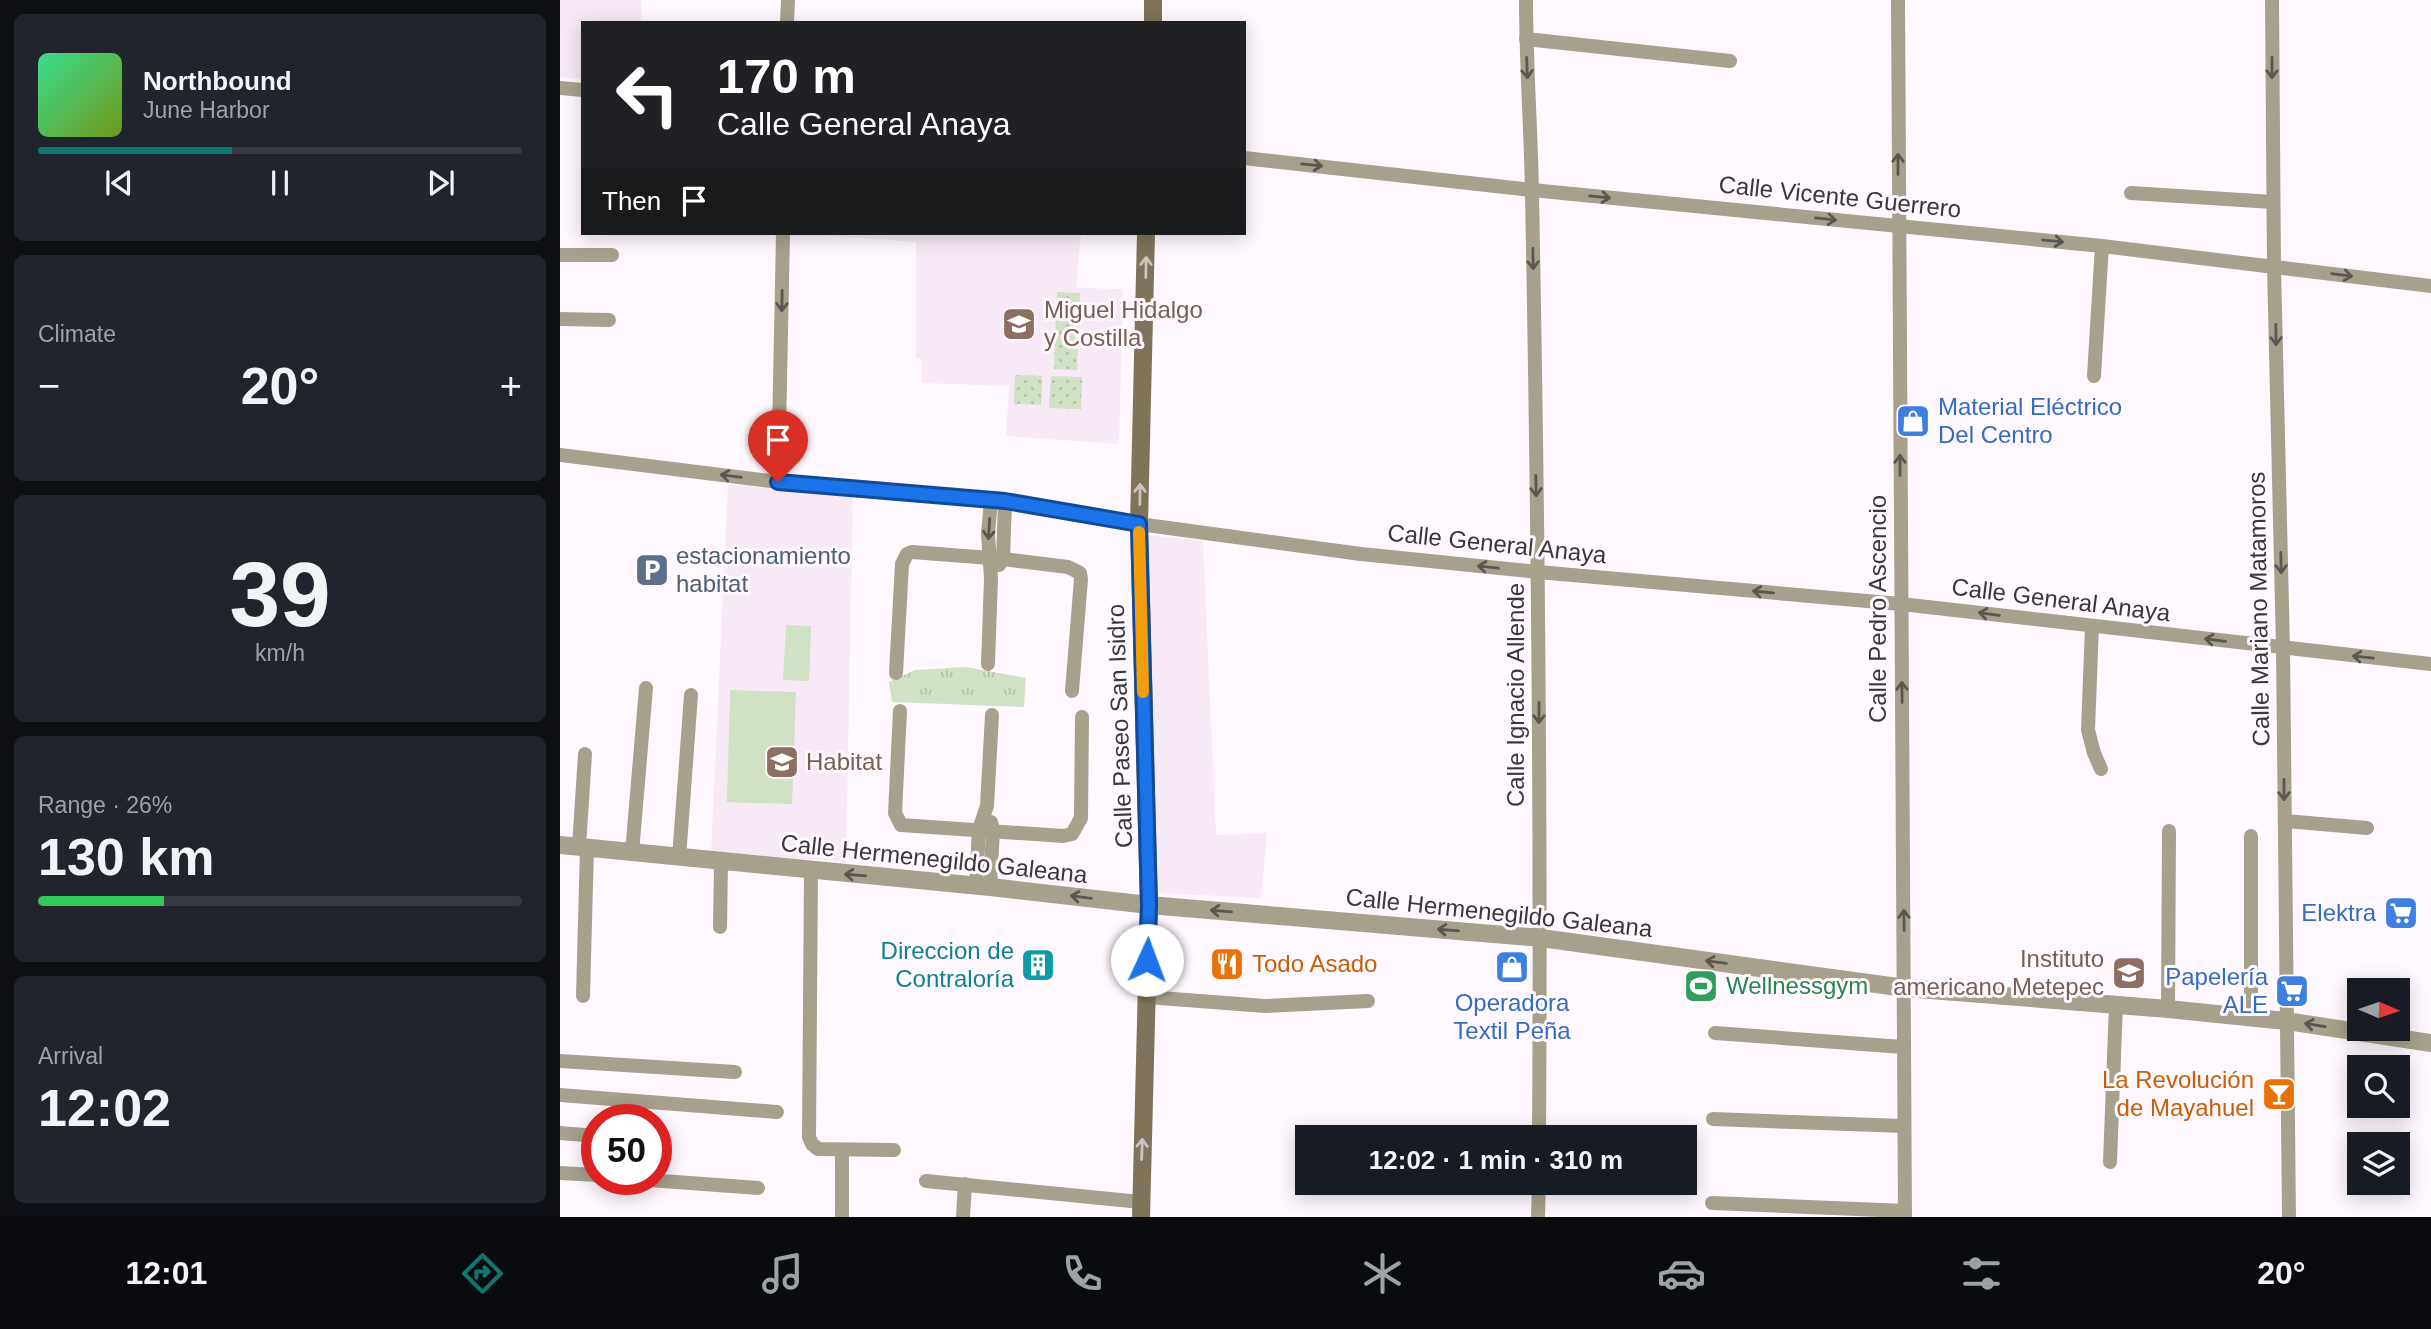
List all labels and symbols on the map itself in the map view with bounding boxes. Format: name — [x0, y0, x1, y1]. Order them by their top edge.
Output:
one-way arrow — [1521, 56, 1534, 79]
one-way arrow — [2265, 56, 2279, 79]
one-way arrow — [1891, 152, 1905, 175]
one-way arrow — [1300, 159, 1323, 172]
street label: Calle Vicente Guerrero — [1717, 170, 1963, 223]
one-way arrow — [1588, 191, 1611, 204]
one-way arrow — [1814, 213, 1837, 226]
one-way arrow — [2041, 235, 2063, 248]
one-way arrow — [1526, 247, 1540, 270]
one-way arrow — [1139, 255, 1152, 278]
one-way arrow — [2330, 269, 2353, 282]
one-way arrow — [775, 289, 788, 312]
place label: Miguel Hidalgo y Costilla — [1044, 296, 1203, 351]
school or university icon: Miguel Hidalgo y Costilla — [1000, 305, 1038, 343]
one-way arrow — [2269, 324, 2282, 347]
place label: Material Eléctrico Del Centro — [1938, 393, 2122, 448]
shop icon: Material Eléctrico Del Centro — [1894, 402, 1932, 440]
pin — [748, 410, 808, 482]
one-way arrow — [1893, 453, 1907, 476]
one-way arrow — [720, 470, 743, 483]
street label: Calle Mariano Matamoros — [2243, 471, 2274, 747]
one-way arrow — [1530, 474, 1543, 497]
one-way arrow — [1133, 483, 1146, 506]
street label: Calle Pedro Ascencio — [1864, 495, 1891, 723]
one-way arrow — [982, 517, 995, 539]
street label: Calle General Anaya — [1386, 519, 1609, 569]
place label: estacionamiento habitat — [676, 542, 851, 597]
parking icon: estacionamiento habitat — [633, 551, 671, 589]
one-way arrow — [2274, 551, 2288, 574]
one-way arrow — [1477, 560, 1499, 573]
street label: Calle General Anaya — [1950, 573, 2173, 626]
street label: Calle Ignacio Allende — [1502, 583, 1529, 807]
one-way arrow — [1752, 585, 1775, 598]
street label: Calle Paseo San Isidro — [1102, 604, 1137, 848]
one-way arrow — [1979, 608, 2001, 621]
one-way arrow — [2204, 634, 2227, 647]
one-way arrow — [2352, 650, 2375, 663]
one-way arrow — [1895, 681, 1908, 704]
one-way arrow — [1532, 702, 1546, 725]
school or university icon: Habitat — [763, 743, 801, 781]
place label: Habitat — [806, 748, 882, 775]
one-way arrow — [2277, 779, 2291, 802]
street label: Calle Hermenegildo Galeana — [779, 829, 1089, 888]
one-way arrow — [844, 868, 867, 881]
street label: Calle Hermenegildo Galeana — [1344, 883, 1654, 942]
one-way arrow — [1071, 891, 1093, 904]
supermarket icon: Elektra — [2382, 894, 2420, 932]
place label: Elektra — [2301, 899, 2377, 926]
one-way arrow — [1211, 904, 1233, 917]
one-way arrow — [1897, 908, 1911, 931]
position arrow — [1110, 923, 1184, 997]
one-way arrow — [1437, 923, 1460, 936]
place label: Direccion de Contraloría — [881, 937, 1015, 992]
restaurant icon: Todo Asado — [1208, 945, 1246, 983]
place label: Instituto americano Metepec — [1893, 945, 2104, 1000]
building icon: Direccion de Contraloría — [1019, 946, 1057, 984]
shop icon: Operadora Textil Peña — [1493, 948, 1531, 986]
place label: Todo Asado — [1252, 950, 1377, 977]
school or university icon: Instituto americano Metepec — [2110, 954, 2148, 992]
one-way arrow — [1705, 955, 1728, 968]
place label: Papelería ALE — [2165, 963, 2269, 1018]
sports icon: Wellnessgym — [1682, 967, 1720, 1005]
place label: Wellnessgym — [1726, 972, 1868, 999]
supermarket icon: Papelería ALE — [2273, 972, 2311, 1010]
north arrow — [2347, 978, 2410, 1041]
place label: Operadora Textil Peña — [1453, 989, 1571, 1044]
one-way arrow — [2304, 1018, 2327, 1031]
place label: La Revolución de Mayahuel — [2102, 1066, 2254, 1121]
bar icon: La Revolución de Mayahuel — [2260, 1075, 2298, 1113]
speed limit sign: 50 — [581, 1104, 672, 1195]
one-way arrow — [1136, 1138, 1149, 1161]

